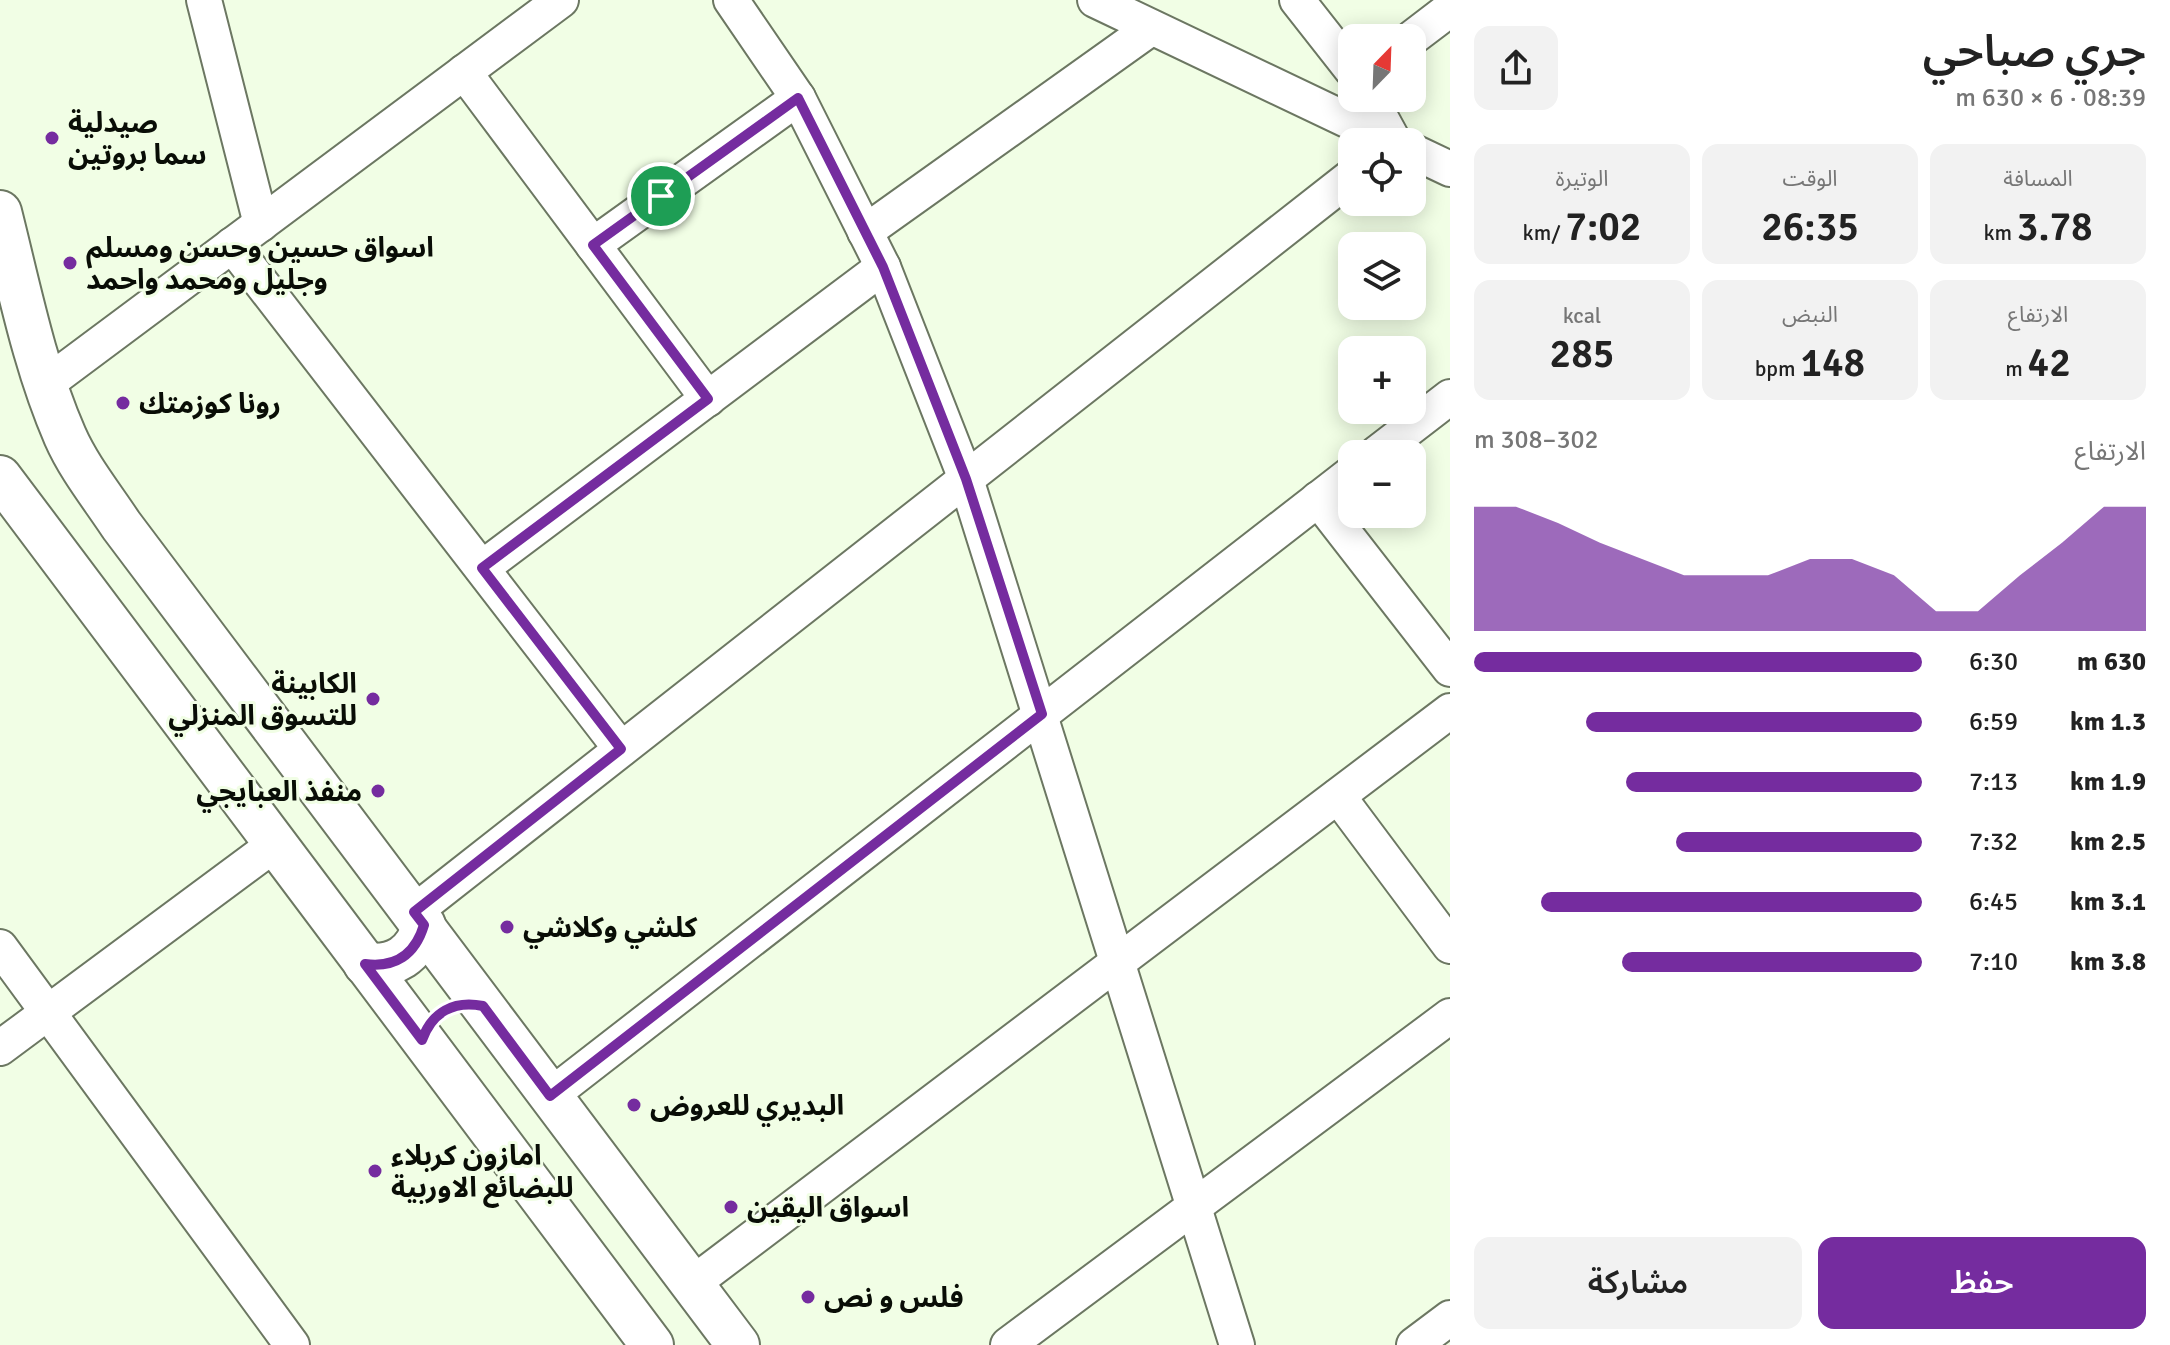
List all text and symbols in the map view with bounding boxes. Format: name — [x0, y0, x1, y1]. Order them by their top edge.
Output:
north arrow — [1338, 24, 1426, 112]
map controls — [1338, 24, 1426, 528]
text: جري صباحي — [1923, 25, 2146, 79]
button: share — [1474, 26, 1558, 110]
text: 08:39 · 6 × 630 m — [1955, 82, 2146, 114]
place label: صيدلية سما بروتين — [68, 106, 207, 172]
button: locate — [1338, 128, 1426, 216]
marker: صيدلية سما بروتين — [43, 129, 61, 147]
pin — [627, 162, 695, 230]
text: الوتيرة — [1556, 165, 1608, 192]
text: الوقت — [1782, 165, 1838, 192]
text: المسافة — [2003, 165, 2073, 192]
icon: arrive — [639, 174, 683, 218]
text: 7:02 — [1565, 202, 1641, 252]
text: 26:35 — [1761, 202, 1859, 252]
text: 3.78 — [2017, 202, 2093, 252]
text: /km — [1523, 219, 1565, 246]
text: km — [1983, 219, 2017, 246]
place label: اسواق حسين وحسن ومسلم وجليل ومحمد واحمد — [86, 231, 434, 297]
button: layers — [1338, 232, 1426, 320]
marker: اسواق حسين وحسن ومسلم وجليل ومحمد واحمد — [61, 254, 79, 272]
text: النبض — [1782, 301, 1838, 328]
text: الارتفاع — [2008, 301, 2068, 328]
text: kcal — [1563, 302, 1601, 329]
text: 285 — [1550, 329, 1614, 379]
button: + — [1338, 336, 1426, 424]
text: 148 — [1800, 338, 1865, 388]
text: 42 — [2028, 338, 2071, 388]
text: bpm — [1755, 355, 1800, 382]
text: m — [2005, 355, 2028, 382]
place label: رونا كوزمتك — [139, 387, 281, 421]
marker: رونا كوزمتك — [114, 394, 132, 412]
text: 302–308 m — [1474, 424, 1599, 456]
text: الارتفاع — [2075, 436, 2146, 468]
button: − — [1338, 440, 1426, 528]
text: 6:30 — [1969, 646, 2018, 678]
text: 630 m — [2077, 646, 2146, 678]
place label: الكابينة للتسوق المنزلي — [168, 667, 357, 737]
marker: الكابينة للتسوق المنزلي — [364, 690, 382, 708]
text: 6:59 — [1969, 706, 2018, 738]
text: 1.3 km — [2070, 706, 2146, 738]
text: 7:13 — [1969, 766, 2018, 798]
text: 1.9 km — [2070, 766, 2146, 798]
place label: منفذ العبايجي — [196, 775, 362, 813]
marker: منفذ العبايجي — [369, 782, 387, 800]
text: 7:32 — [1969, 826, 2018, 858]
text: 2.5 km — [2070, 826, 2146, 858]
text: 6:45 — [1969, 886, 2018, 918]
text: 3.1 km — [2070, 886, 2146, 918]
place label: كلشي وكلاشي — [523, 911, 697, 949]
marker: كلشي وكلاشي — [498, 918, 516, 936]
text: 7:10 — [1969, 946, 2018, 978]
text: 3.8 km — [2070, 946, 2146, 978]
place label: البديري للعروض — [650, 1089, 844, 1127]
marker: البديري للعروض — [625, 1096, 643, 1114]
place label: امازون كربلاء للبضائع الاوربية — [391, 1139, 574, 1208]
marker: امازون كربلاء للبضائع الاوربية — [366, 1162, 384, 1180]
place label: اسواق اليقين — [747, 1191, 909, 1225]
marker: اسواق اليقين — [722, 1198, 740, 1216]
button: مشاركة — [1474, 1237, 1802, 1329]
button: حفظ — [1818, 1237, 2146, 1329]
place label: فلس و نص — [824, 1281, 964, 1315]
marker: فلس و نص — [799, 1288, 817, 1306]

